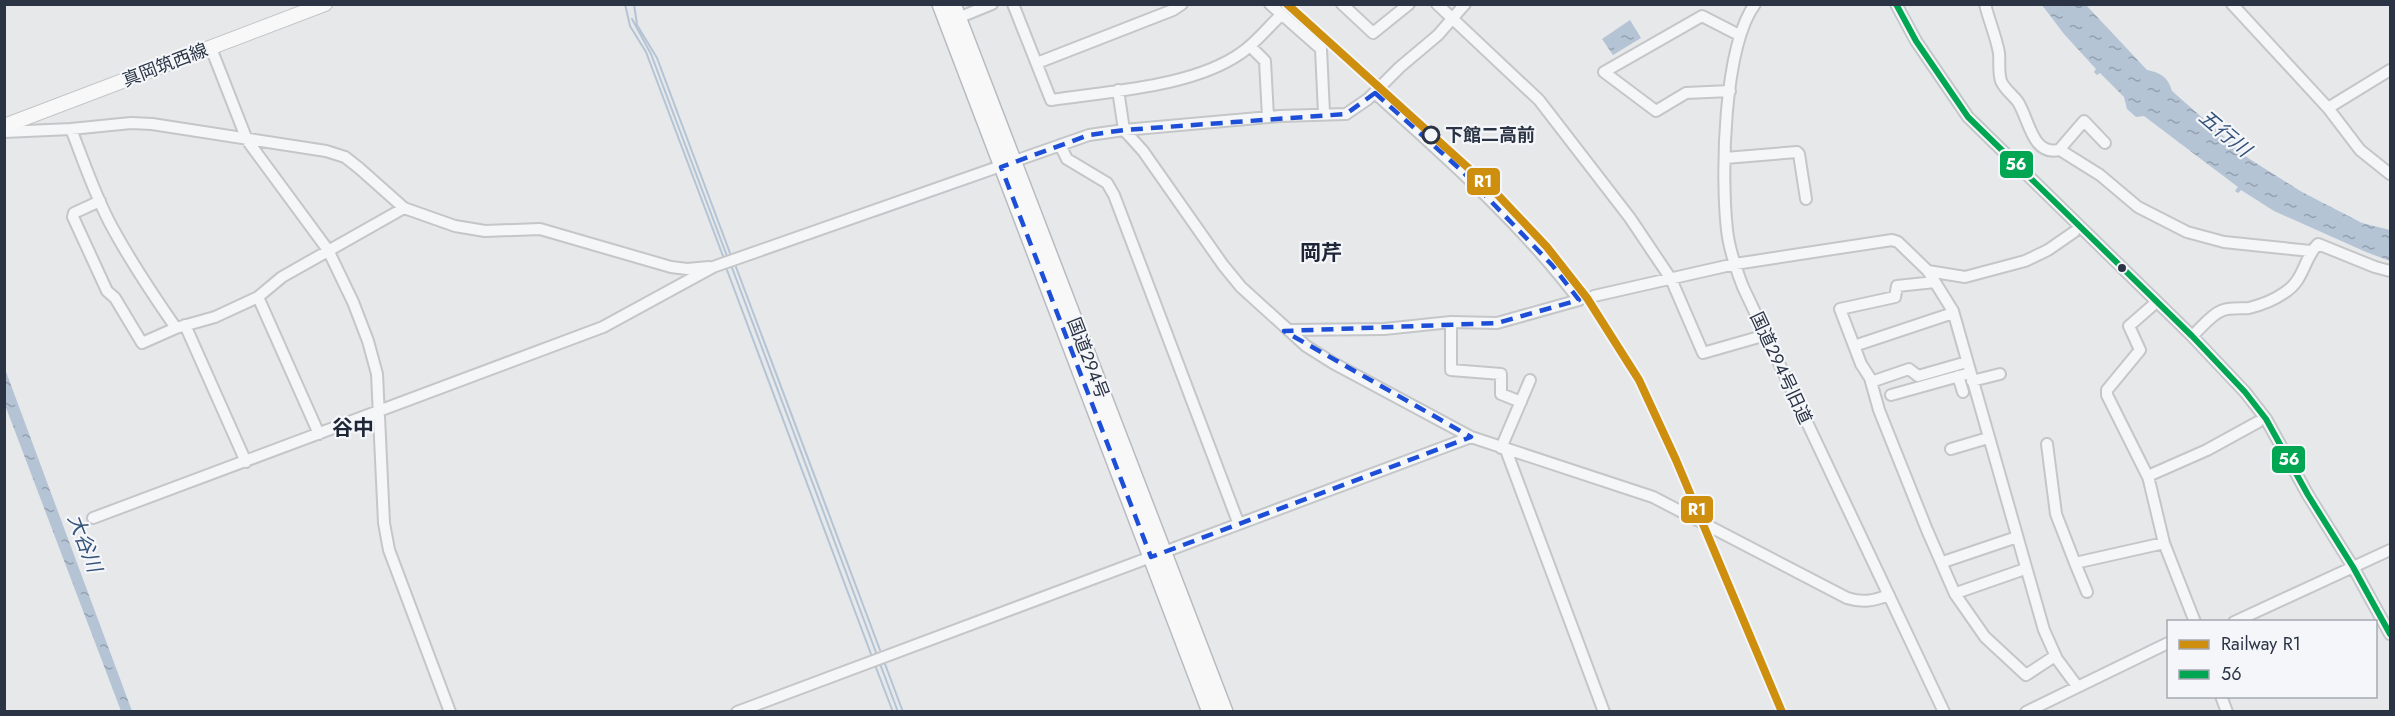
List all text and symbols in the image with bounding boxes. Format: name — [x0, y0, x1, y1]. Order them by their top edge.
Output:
street label: 真岡筑西線 — [118, 37, 212, 93]
water label: 五行川 — [2192, 103, 2259, 165]
place label: 下館二高前 — [1445, 122, 1535, 148]
marker: 下館二高前 — [1422, 126, 1440, 144]
line badge: 56 — [1999, 150, 2034, 179]
text: 56 — [2005, 153, 2027, 176]
line badge: R1 — [1466, 167, 1501, 196]
text: R1 — [1474, 170, 1492, 193]
district label: 岡芹 — [1300, 238, 1342, 268]
unlabelled marker — [2116, 262, 2128, 274]
street label: 国道294号旧道 — [1744, 308, 1818, 428]
street label: 国道294号 — [1061, 314, 1115, 402]
district label: 谷中 — [332, 413, 374, 443]
line badge: 56 — [2271, 445, 2306, 474]
text: 56 — [2278, 448, 2300, 471]
line badge: R1 — [1680, 495, 1714, 524]
text: R1 — [1688, 498, 1706, 521]
water label: 大谷川 — [60, 510, 110, 578]
legend — [2167, 620, 2377, 698]
text: Railway R1 — [2221, 631, 2301, 657]
text: 56 — [2221, 661, 2242, 687]

